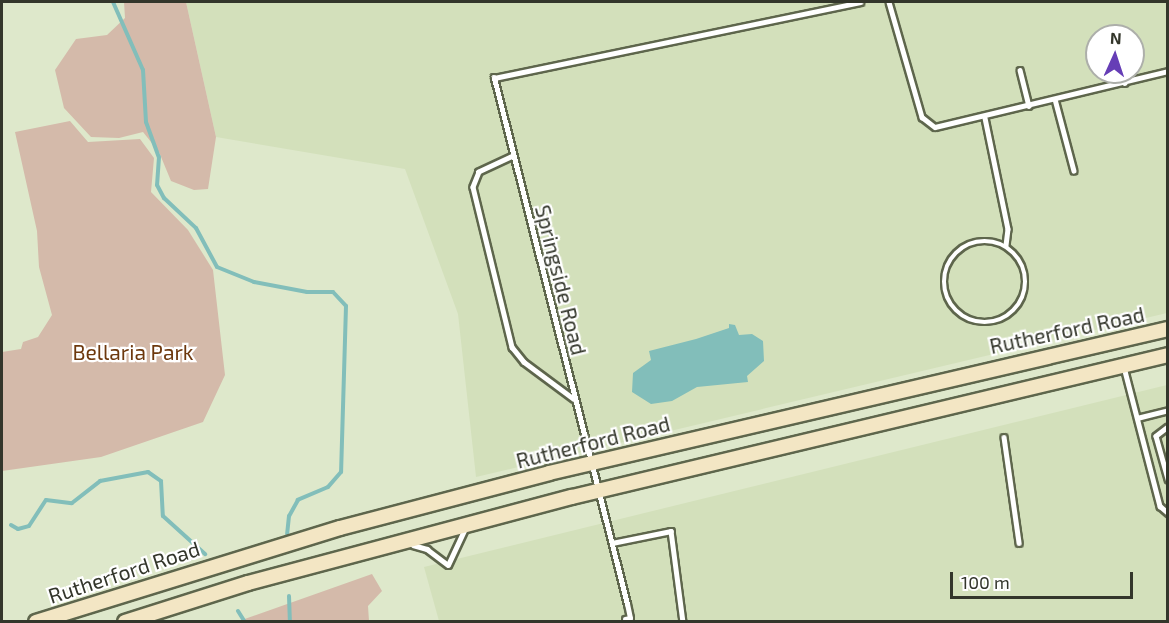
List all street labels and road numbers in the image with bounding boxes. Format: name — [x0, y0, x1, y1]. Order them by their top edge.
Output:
street label: Springside Road — [530, 202, 592, 358]
street label: Rutherford Road — [987, 301, 1147, 359]
street label: Rutherford Road — [513, 411, 673, 473]
street label: Rutherford Road — [45, 536, 203, 608]

